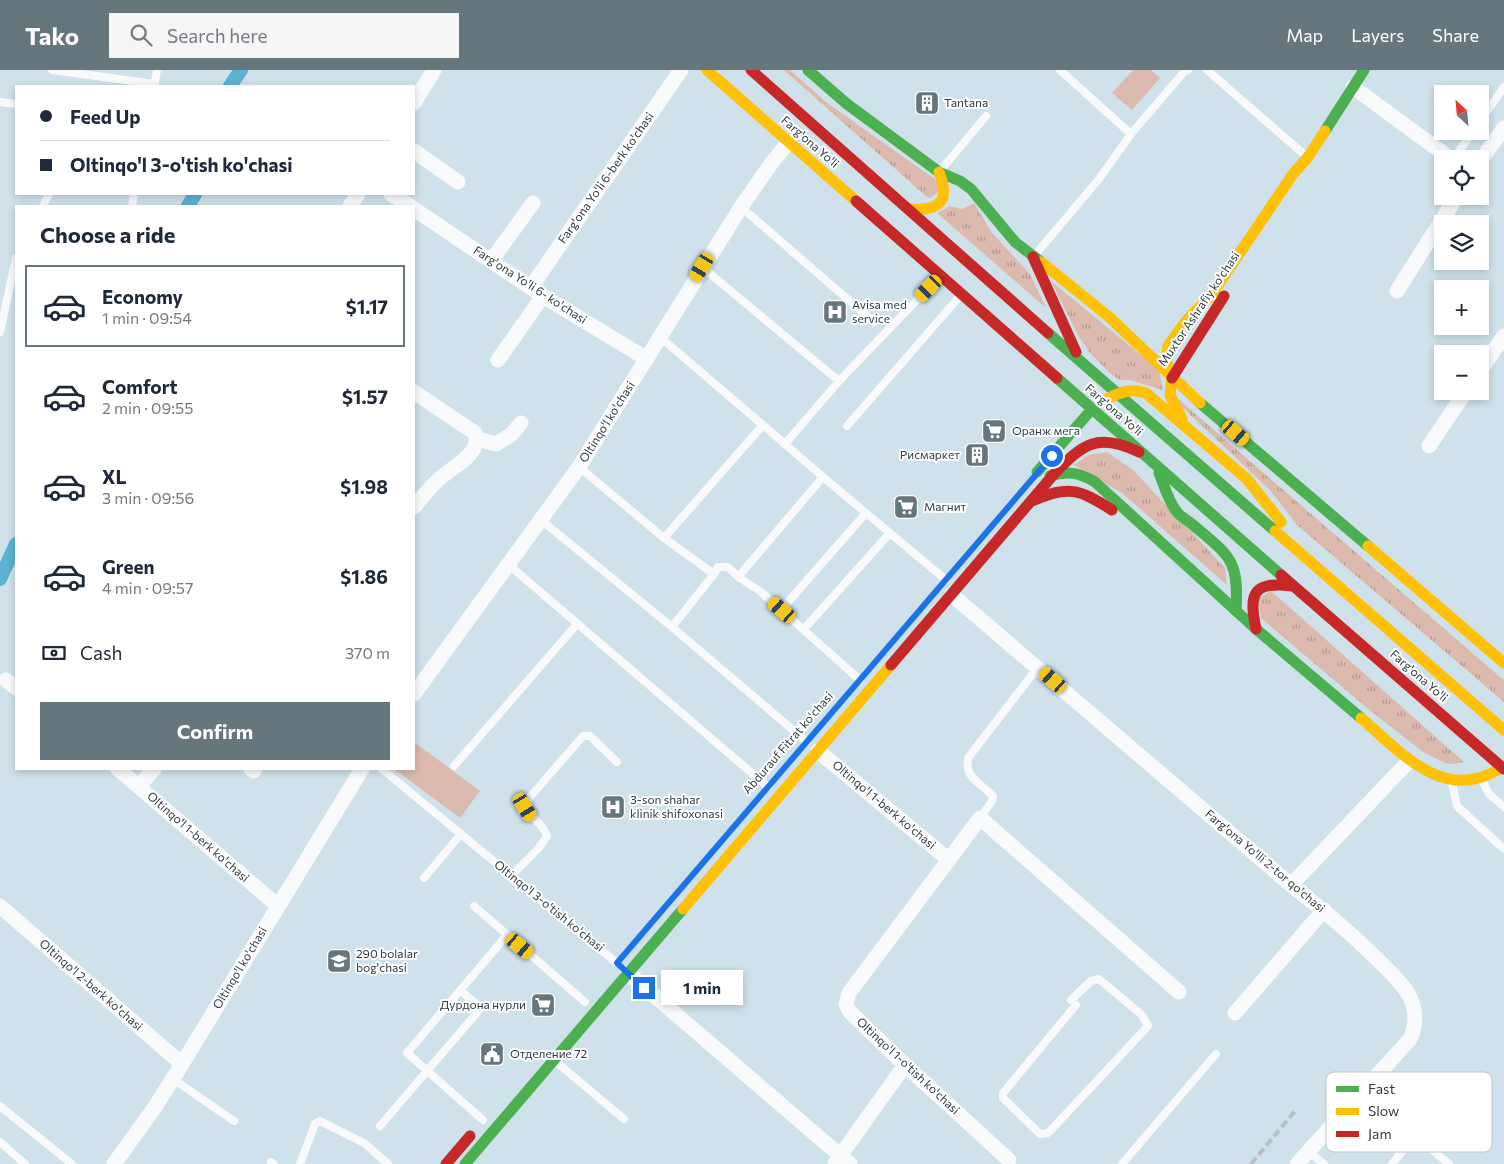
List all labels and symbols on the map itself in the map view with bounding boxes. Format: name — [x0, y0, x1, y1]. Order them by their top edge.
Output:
north arrow — [1434, 85, 1489, 140]
building icon: Tantana — [914, 90, 940, 116]
place label: Tantana — [944, 95, 988, 109]
street label: Farg'ona Yo'li 6-berk ko'chasi — [554, 109, 656, 246]
street label: Farg'ona Yo'li — [779, 112, 842, 170]
street label: Farg'ona Yo'li 6- ko'chasi — [471, 242, 590, 326]
street label: Muxtor Ashrafiy ko'chasi — [1155, 249, 1242, 368]
car — [687, 250, 716, 284]
car — [913, 272, 944, 304]
place label: Avisa med service — [852, 297, 907, 325]
hospital icon: Avisa med service — [822, 299, 848, 325]
street label: Oltinqo'l ko'chasi — [576, 378, 637, 465]
street label: Farg'ona Yo'li — [1083, 380, 1146, 438]
supermarket icon: Оранж мега — [981, 418, 1007, 444]
car — [1219, 418, 1252, 448]
place label: Оранж мега — [1012, 423, 1080, 437]
building icon: Рисмаркет — [964, 442, 990, 468]
route start — [1041, 445, 1063, 467]
place label: Рисмаркет — [900, 447, 960, 461]
supermarket icon: Магнит — [893, 494, 919, 520]
place label: Магнит — [924, 499, 967, 513]
car — [765, 594, 798, 626]
street label: Farg'ona Yo'li — [1388, 646, 1451, 704]
car — [1036, 664, 1069, 696]
street label: Abdurauf Fitrat ko'chasi — [739, 689, 835, 796]
street label: Oltinqo'l 1-berk ko'chasi — [830, 757, 939, 851]
street label: Oltinqo'l 1-berk ko'chasi — [145, 788, 252, 884]
car — [510, 790, 539, 824]
place label: 3-son shahar klinik shifoxonasi — [630, 792, 723, 820]
hospital icon: 3-son shahar klinik shifoxonasi — [600, 794, 626, 820]
street label: Farg'ona Yo'lli 2-tor qo'chasi — [1203, 806, 1328, 914]
street label: Oltinqo'l 3-o'tish ko'chasi — [492, 857, 607, 954]
street label: Oltinqo'l ko'chasi — [209, 924, 269, 1011]
car — [503, 931, 536, 961]
street label: Oltinqo'l 2-berk ko'chasi — [37, 936, 146, 1033]
place label: 290 bolalar bog'chasi — [356, 946, 418, 974]
school or university icon: 290 bolalar bog'chasi — [326, 948, 352, 974]
callout: 1 min — [662, 970, 744, 1006]
route end — [633, 977, 655, 999]
supermarket icon: Дурдона нурли — [530, 992, 556, 1018]
place label: Дурдона нурли — [440, 997, 526, 1011]
street label: Oltinqo'l 1-o'tish ko'chasi — [854, 1014, 963, 1117]
public building icon: Отделение 72 — [479, 1041, 505, 1067]
place label: Отделение 72 — [510, 1046, 587, 1060]
legend — [1326, 1072, 1492, 1152]
text: Fast — [1368, 1080, 1395, 1097]
text: Slow — [1368, 1102, 1399, 1119]
text: Jam — [1368, 1125, 1392, 1142]

